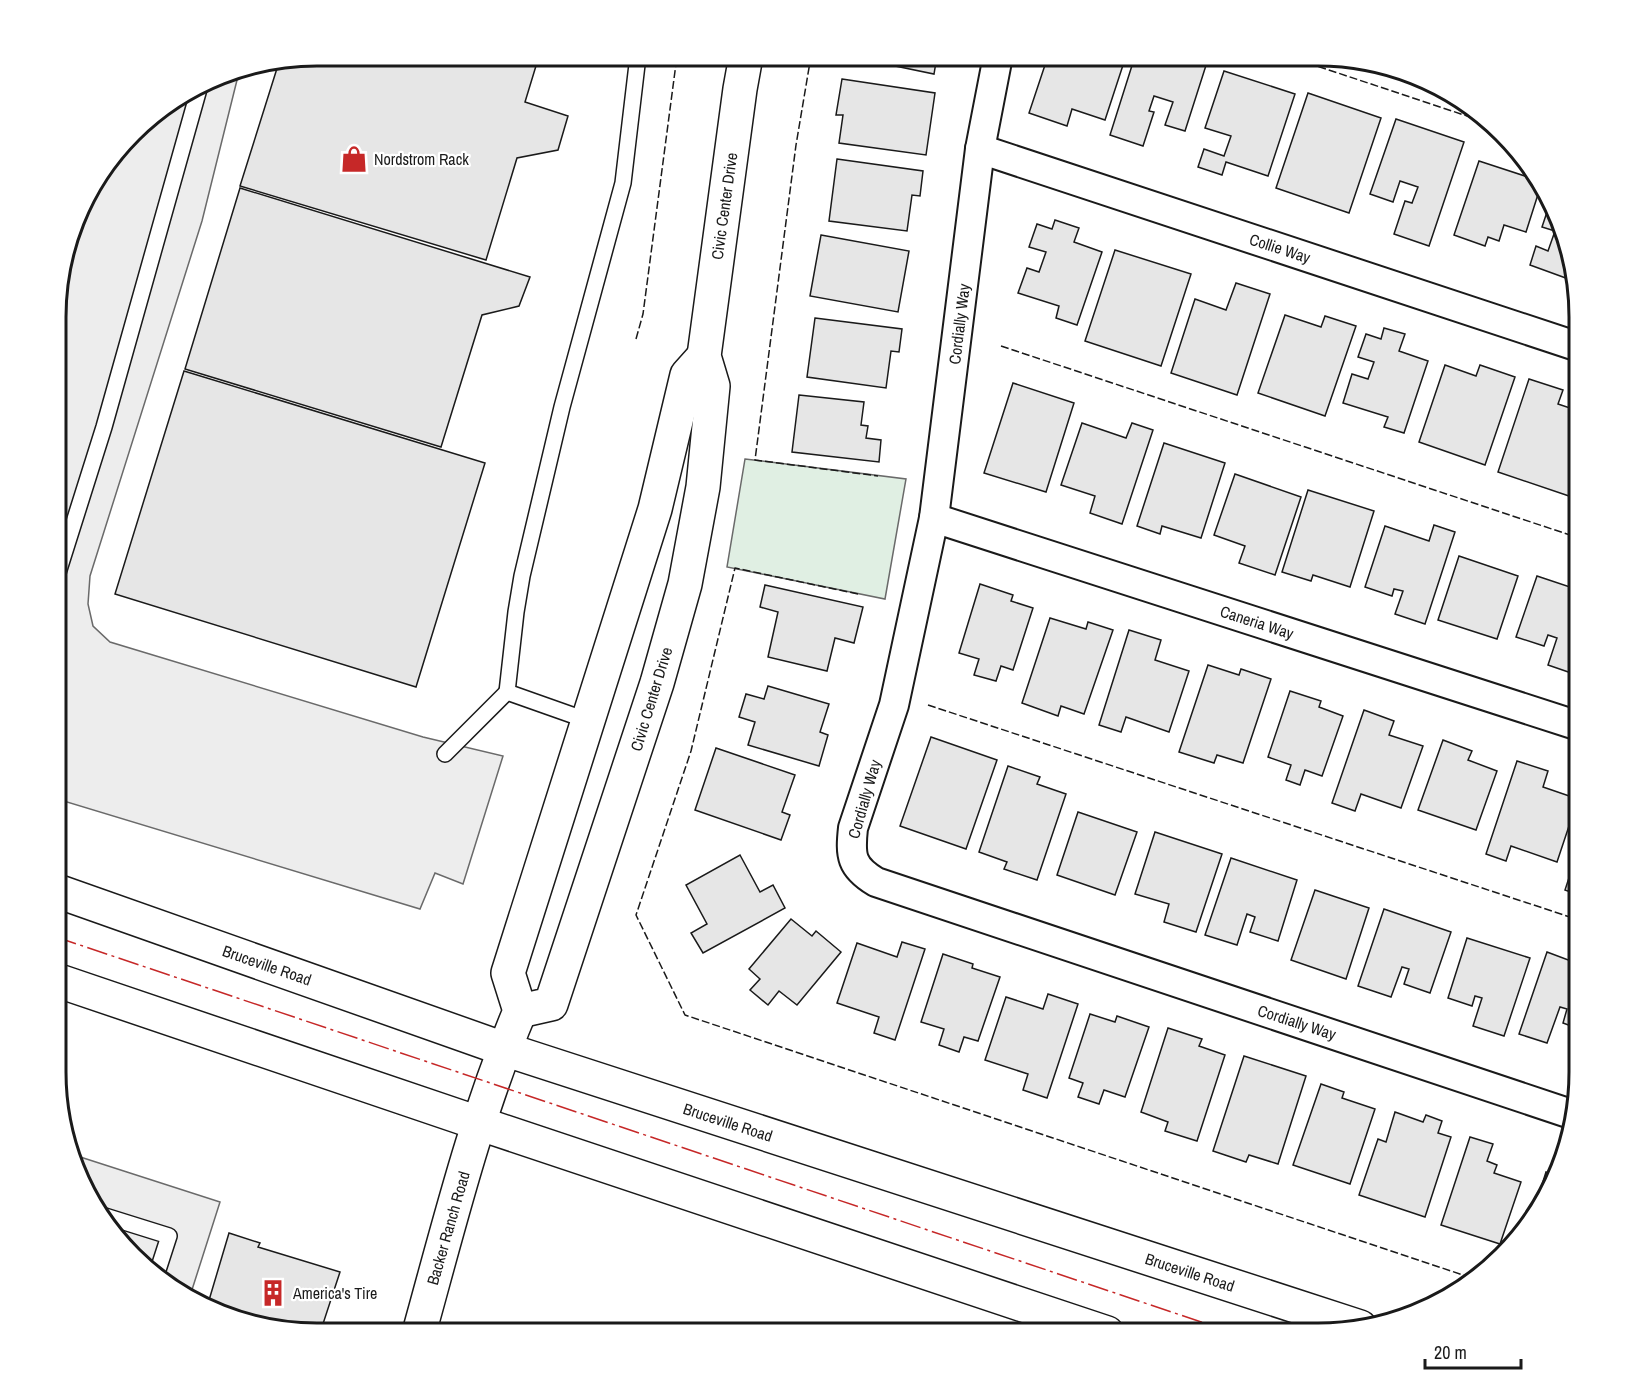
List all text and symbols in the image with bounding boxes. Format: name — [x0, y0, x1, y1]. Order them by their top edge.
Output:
shop icon: Nordstrom Rack — [339, 144, 369, 174]
place label: Nordstrom Rack — [374, 148, 469, 170]
street label: Civic Center Drive — [706, 151, 742, 261]
street label: Collie Way — [1247, 228, 1314, 268]
street label: Cordially Way — [943, 282, 975, 366]
street label: Caneria Way — [1217, 600, 1297, 644]
street label: Civic Center Drive — [625, 644, 677, 754]
street label: Cordially Way — [842, 757, 886, 841]
street label: Bruceville Road — [220, 940, 314, 990]
street label: Cordially Way — [1255, 999, 1339, 1045]
street label: Bruceville Road — [681, 1097, 775, 1147]
street label: Backer Ranch Road — [421, 1169, 475, 1287]
street label: Bruceville Road — [1143, 1247, 1237, 1297]
building icon: America's Tire — [258, 1278, 288, 1308]
place label: America's Tire — [292, 1282, 377, 1304]
scale bar — [1425, 1332, 1521, 1370]
text: 20 m — [1434, 1340, 1467, 1365]

